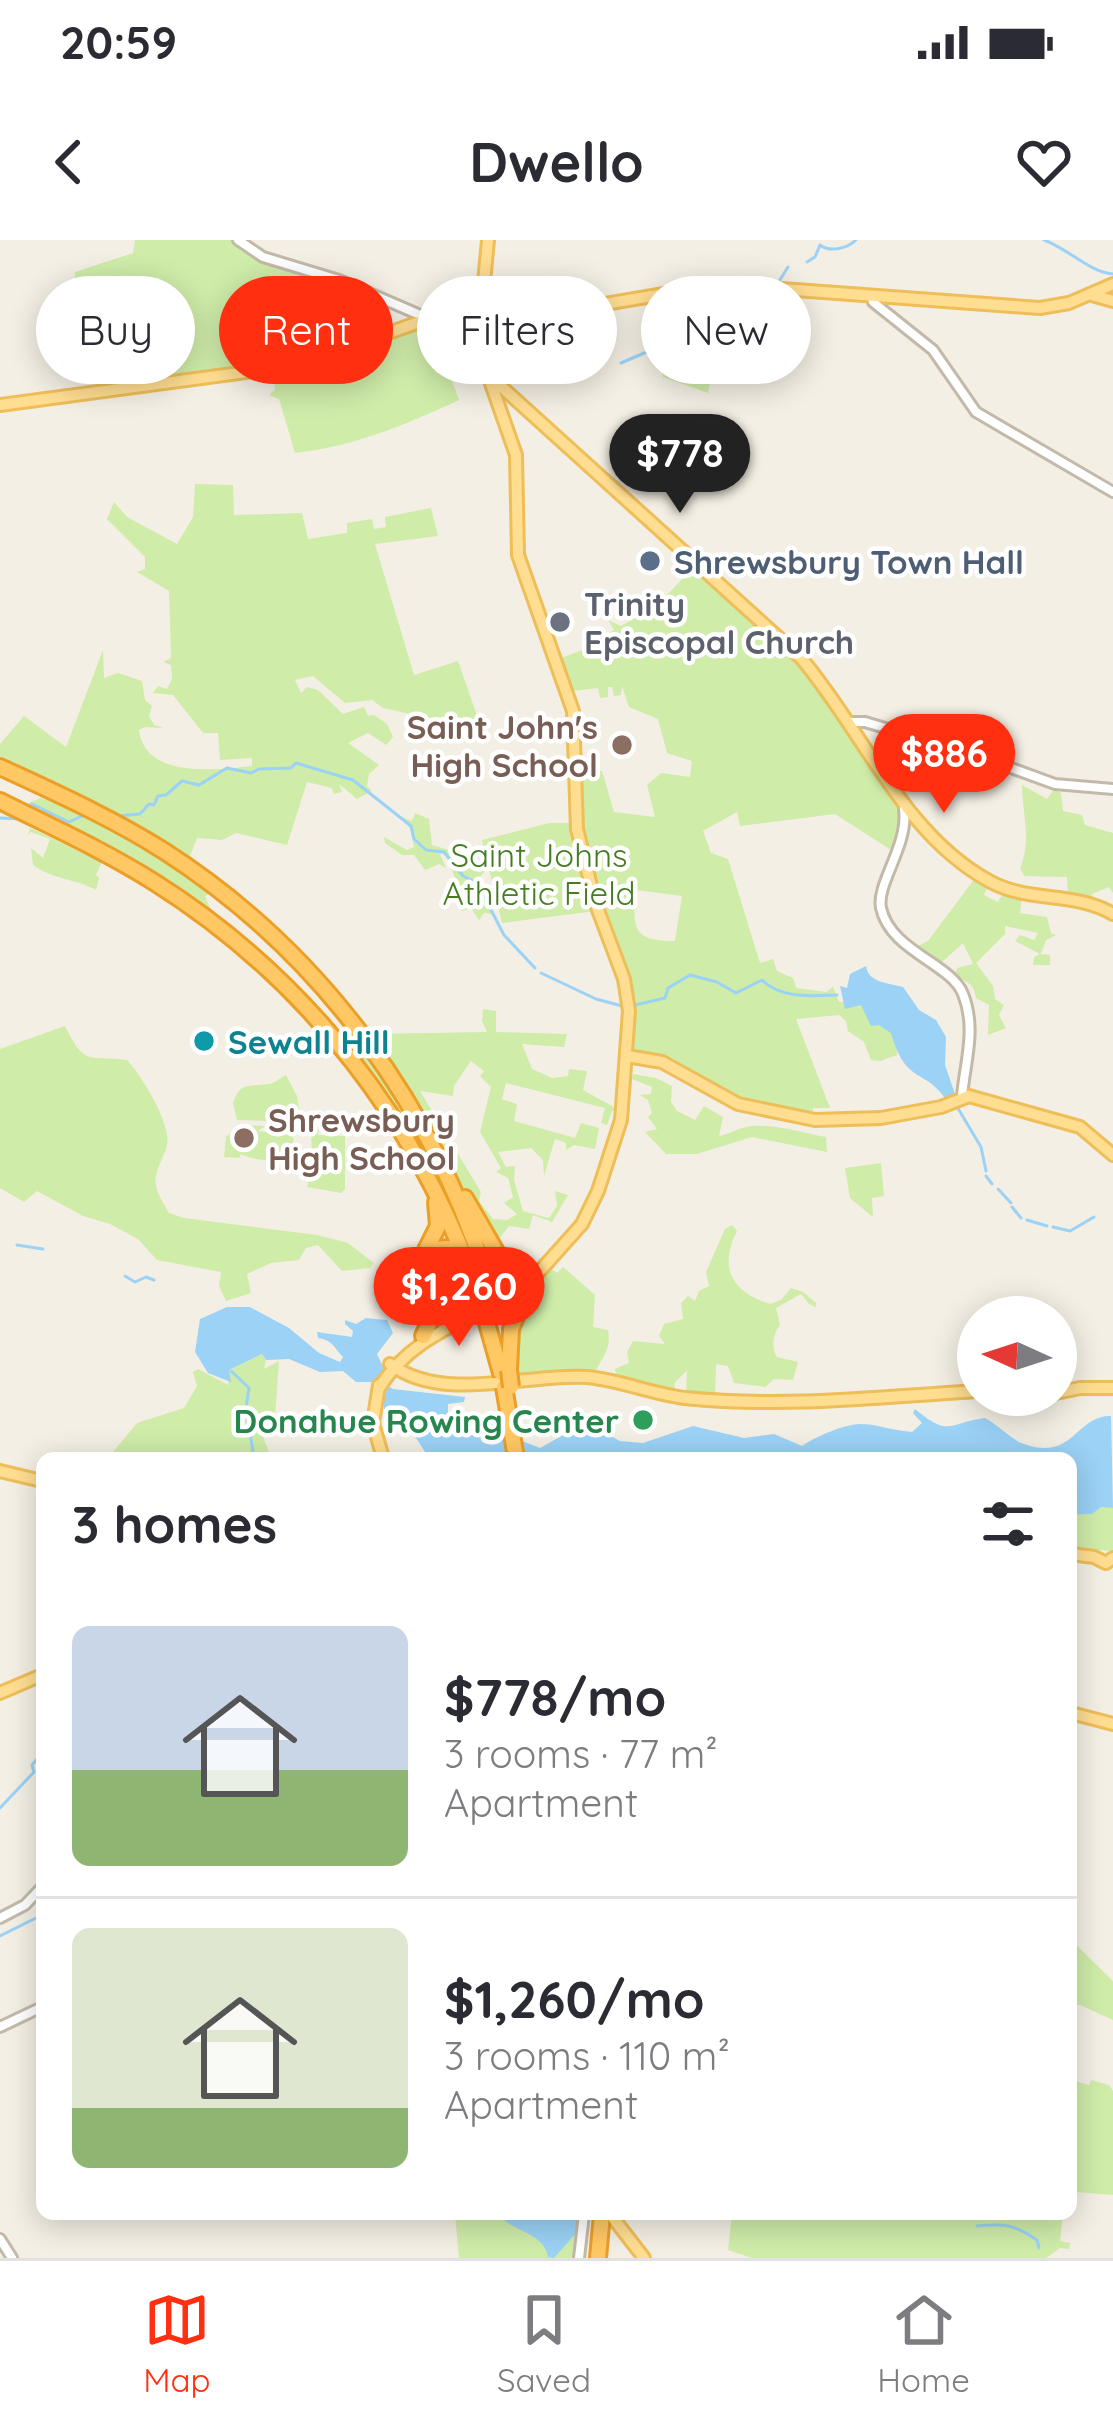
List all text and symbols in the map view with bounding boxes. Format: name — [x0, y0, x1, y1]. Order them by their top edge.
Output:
text: 20:59 — [60, 14, 177, 70]
text: Dwello — [469, 128, 644, 196]
icon: back — [36, 129, 102, 195]
icon: heart — [1011, 129, 1077, 195]
chip: Buy — [36, 276, 195, 384]
chip: Rent — [219, 276, 393, 384]
chip: Filters — [417, 276, 617, 384]
chip: New — [641, 276, 811, 384]
pin: $778 — [609, 414, 751, 516]
text: $778 — [636, 428, 724, 477]
place label: Shrewsbury Town Hall — [674, 541, 1024, 582]
marker: Shrewsbury Town Hall — [637, 548, 663, 574]
place label: Trinity Episcopal Church — [584, 583, 854, 662]
marker: Trinity Episcopal Church — [547, 609, 573, 635]
place label: Saint John's High School — [407, 706, 598, 785]
pin: $886 — [873, 714, 1015, 816]
text: $886 — [900, 728, 988, 777]
marker: Saint John's High School — [609, 732, 635, 758]
park label: Saint Johns Athletic Field — [442, 834, 636, 913]
place label: Sewall Hill — [228, 1021, 390, 1062]
marker: Sewall Hill — [191, 1028, 217, 1054]
place label: Shrewsbury High School — [268, 1099, 455, 1178]
marker: Shrewsbury High School — [231, 1125, 257, 1151]
pin: $1,260 — [361, 1247, 557, 1349]
text: $1,260 — [401, 1261, 517, 1310]
north arrow — [957, 1296, 1077, 1416]
map controls — [957, 1296, 1077, 1416]
place label: Donahue Rowing Center — [234, 1400, 619, 1441]
marker: Donahue Rowing Center — [630, 1407, 656, 1433]
icon: filters — [975, 1491, 1041, 1557]
text: 3 homes — [72, 1492, 277, 1556]
text: $778/mo — [444, 1665, 666, 1729]
icon: home — [168, 1674, 312, 1818]
text: 3 rooms · 77 m² — [444, 1729, 718, 1778]
text: Apartment — [444, 1778, 638, 1827]
text: $1,260/mo — [444, 1967, 705, 2031]
icon: home — [168, 1976, 312, 2120]
text: 3 rooms · 110 m² — [444, 2031, 730, 2080]
text: Apartment — [444, 2080, 638, 2129]
tab: Map — [143, 2287, 210, 2400]
tab: Saved — [497, 2287, 591, 2400]
tab: Home — [877, 2287, 970, 2400]

